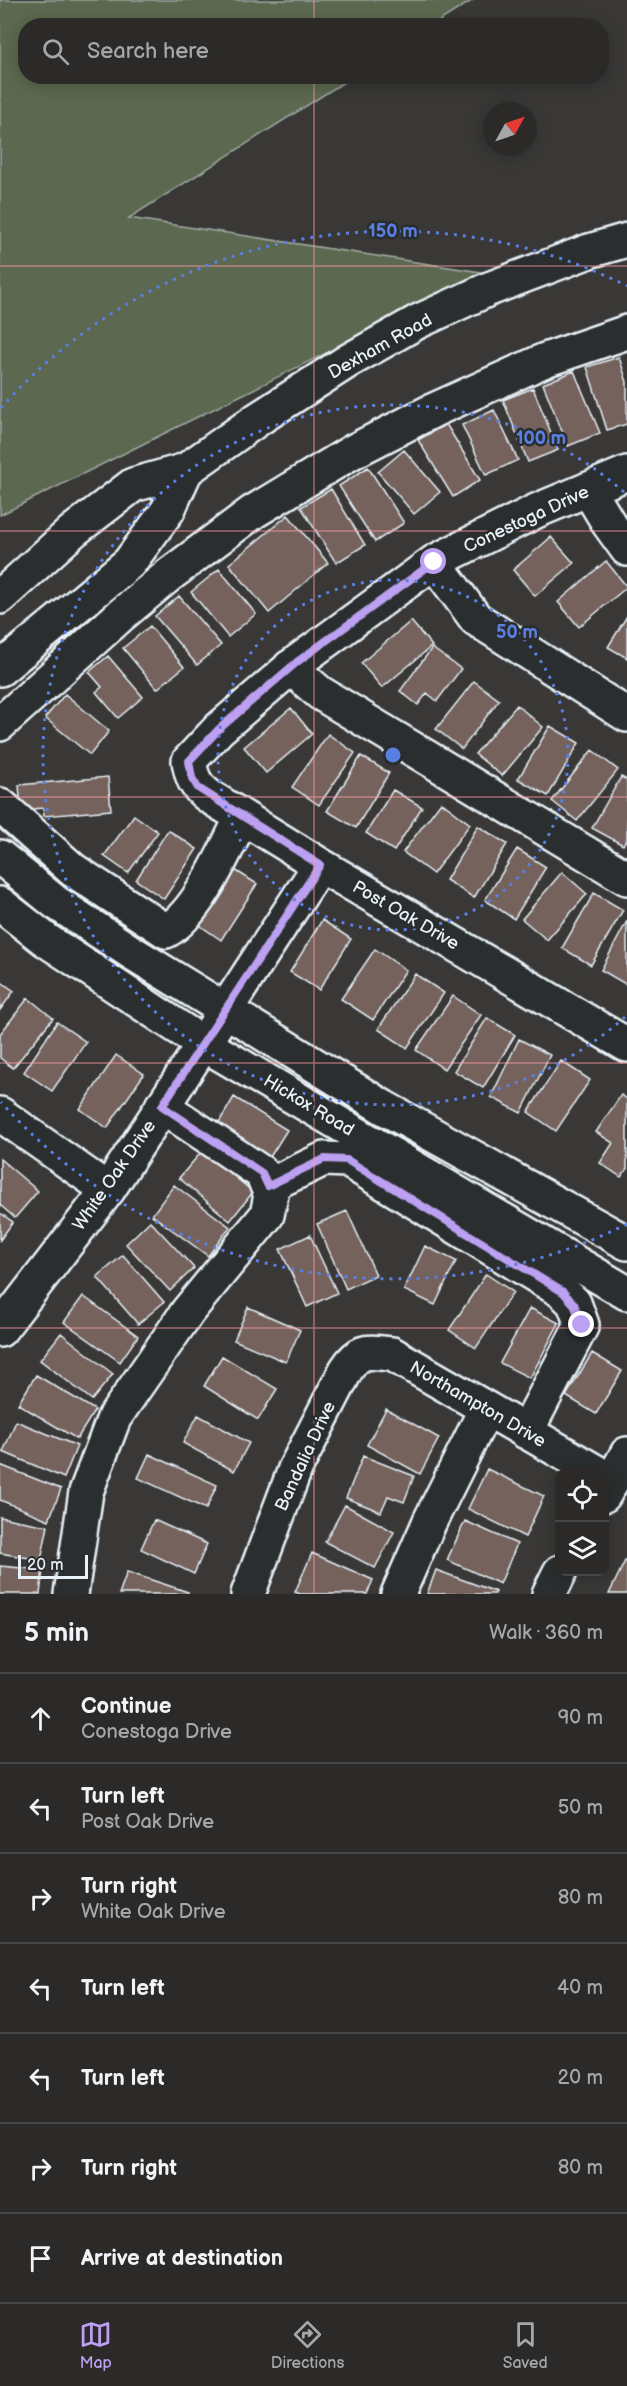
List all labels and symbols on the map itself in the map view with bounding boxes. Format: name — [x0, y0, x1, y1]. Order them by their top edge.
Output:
north arrow — [483, 102, 537, 156]
text: 150 m — [368, 221, 418, 242]
street label: Dexham Road — [325, 309, 436, 384]
text: 100 m — [516, 428, 566, 449]
street label: Conestoga Drive — [460, 481, 592, 558]
route start — [420, 548, 446, 574]
text: 50 m — [496, 622, 538, 643]
centre of rings — [383, 745, 403, 765]
street label: Post Oak Drive — [349, 876, 463, 955]
street label: Hickox Road — [260, 1070, 358, 1141]
street label: White Oak Drive — [69, 1116, 160, 1235]
route end — [568, 1311, 594, 1337]
street label: Northampton Drive — [406, 1357, 550, 1452]
street label: Bandalia Drive — [271, 1398, 340, 1514]
scale bar — [18, 1552, 88, 1580]

